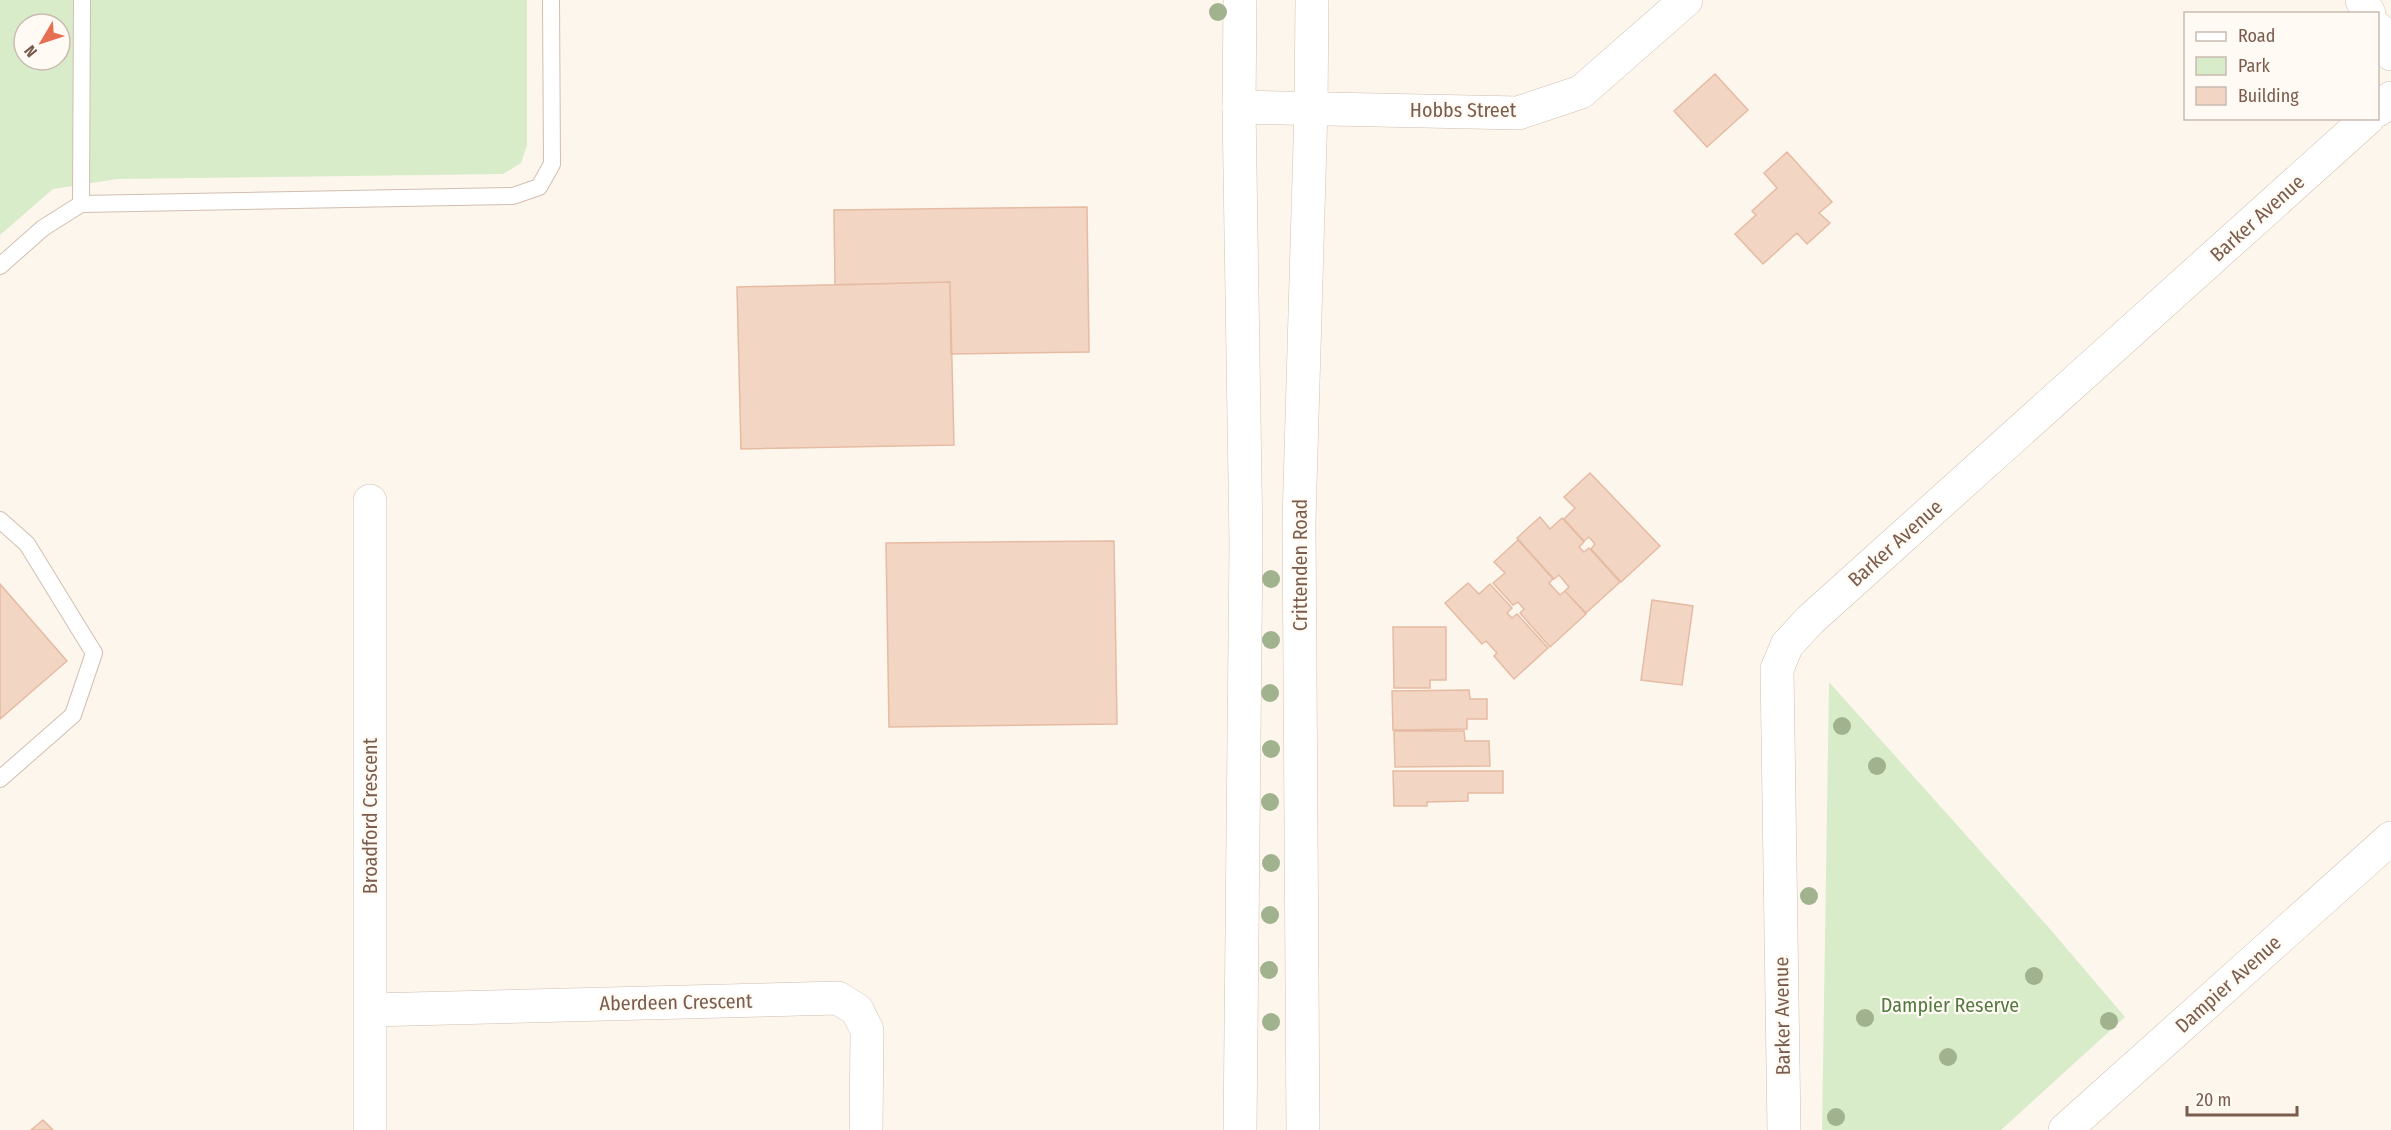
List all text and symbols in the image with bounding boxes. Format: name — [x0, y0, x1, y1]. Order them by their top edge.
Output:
north arrow — [12, 12, 72, 72]
legend — [2184, 12, 2379, 120]
text: Road — [2238, 25, 2275, 47]
text: N — [20, 41, 41, 61]
text: Park — [2238, 55, 2271, 77]
text: Building — [2238, 85, 2299, 107]
street label: Hobbs Street — [1410, 98, 1517, 122]
street label: Barker Avenue — [2205, 169, 2309, 267]
street label: Barker Avenue — [1843, 494, 1947, 592]
street label: Crittenden Road — [1288, 499, 1312, 631]
street label: Broadford Crescent — [358, 737, 382, 894]
street label: Dampier Avenue — [2170, 930, 2286, 1038]
street label: Barker Avenue — [1769, 957, 1795, 1075]
street label: Aberdeen Crescent — [599, 989, 753, 1015]
park label: Dampier Reserve — [1881, 993, 2019, 1017]
scale bar — [2187, 1079, 2296, 1117]
text: 20 m — [2196, 1089, 2231, 1111]

